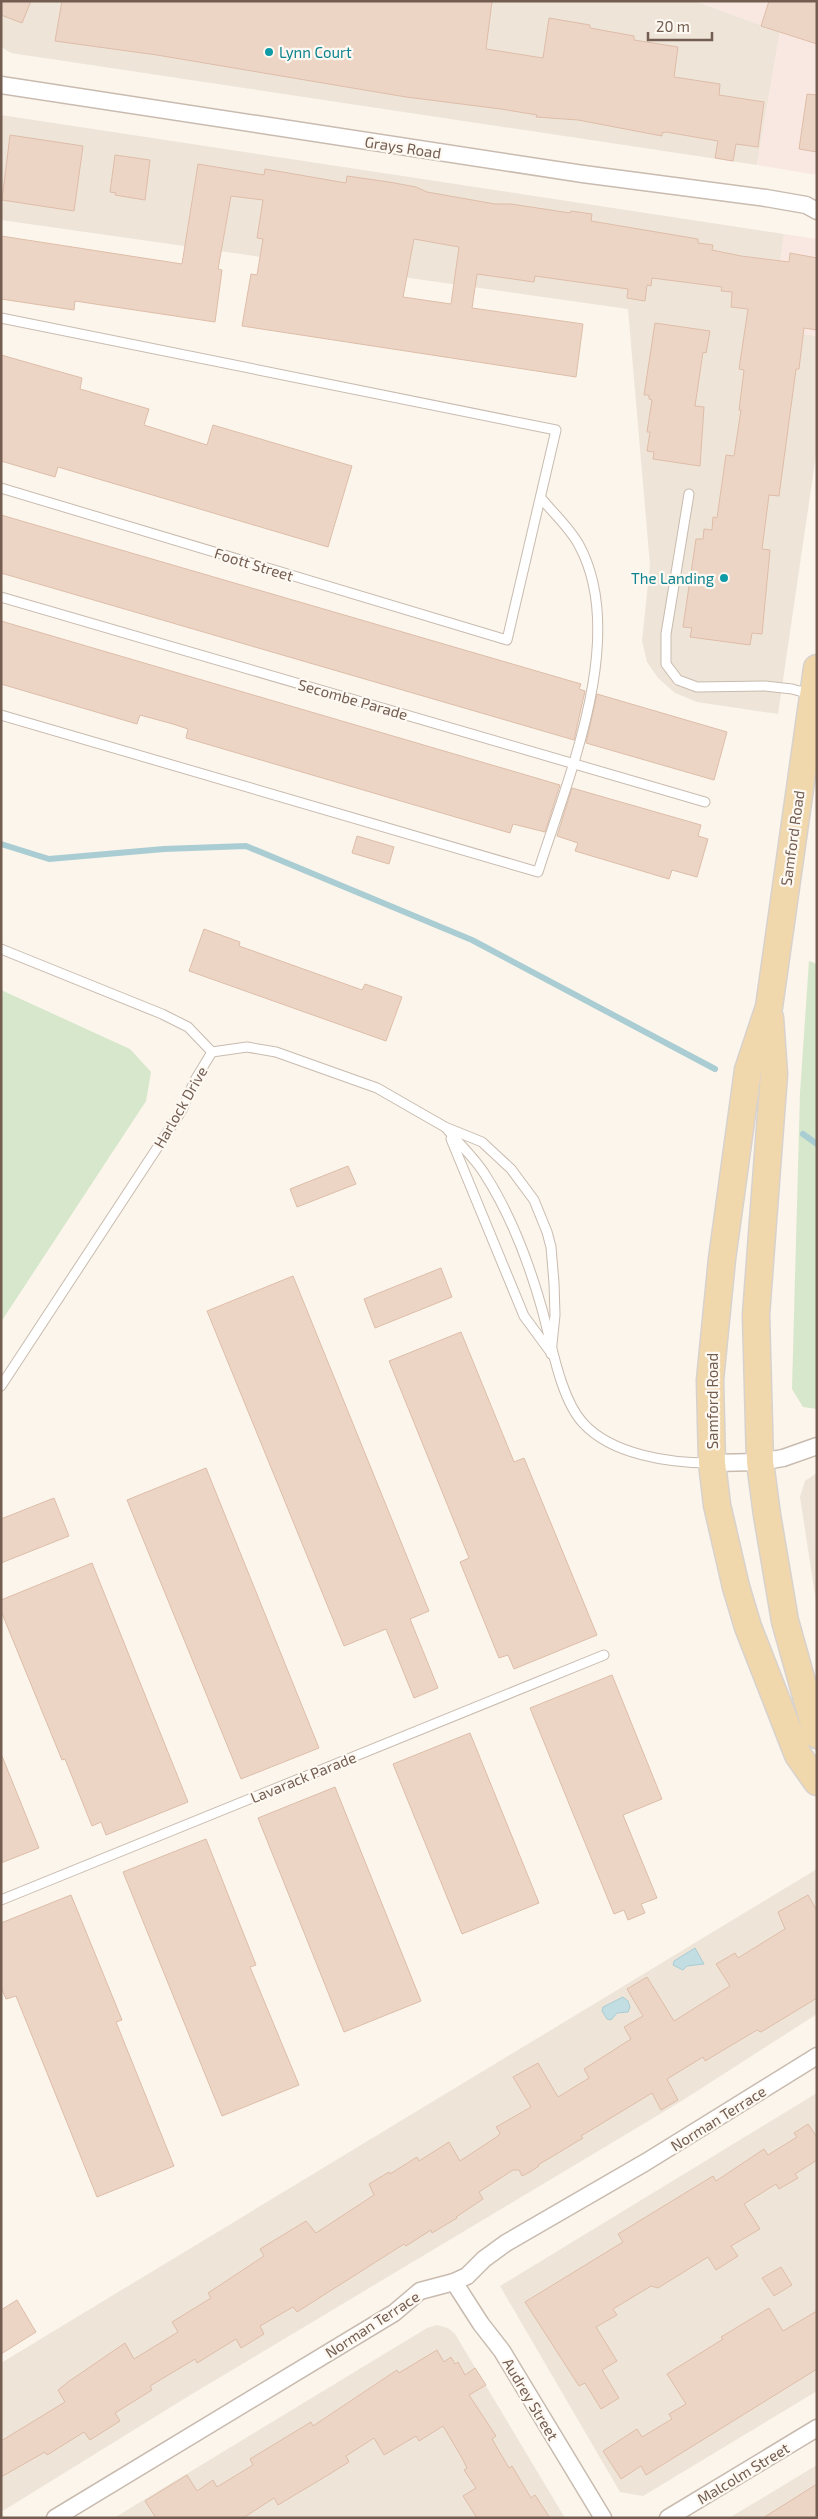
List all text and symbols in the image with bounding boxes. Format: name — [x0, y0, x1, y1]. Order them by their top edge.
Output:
scale bar — [648, 10, 712, 42]
text: 20 m — [656, 17, 690, 35]
place label: Lynn Court — [279, 43, 352, 61]
marker: Lynn Court — [263, 46, 275, 58]
street label: Grays Road — [364, 132, 442, 162]
street label: Foott Street — [212, 544, 296, 585]
place label: The Landing — [631, 569, 715, 587]
marker: The Landing — [718, 572, 730, 584]
street label: Secombe Parade — [296, 675, 410, 723]
street label: Samford Road — [776, 789, 808, 887]
street label: Harlock Drive — [149, 1063, 211, 1151]
street label: Samford Road — [703, 1353, 721, 1449]
street label: Lavarack Parade — [248, 1748, 358, 1806]
street label: Norman Terrace — [667, 2082, 769, 2154]
street label: Norman Terrace — [321, 2287, 423, 2361]
street label: Audrey Street — [499, 2355, 563, 2444]
street label: Malcolm Street — [694, 2438, 793, 2508]

